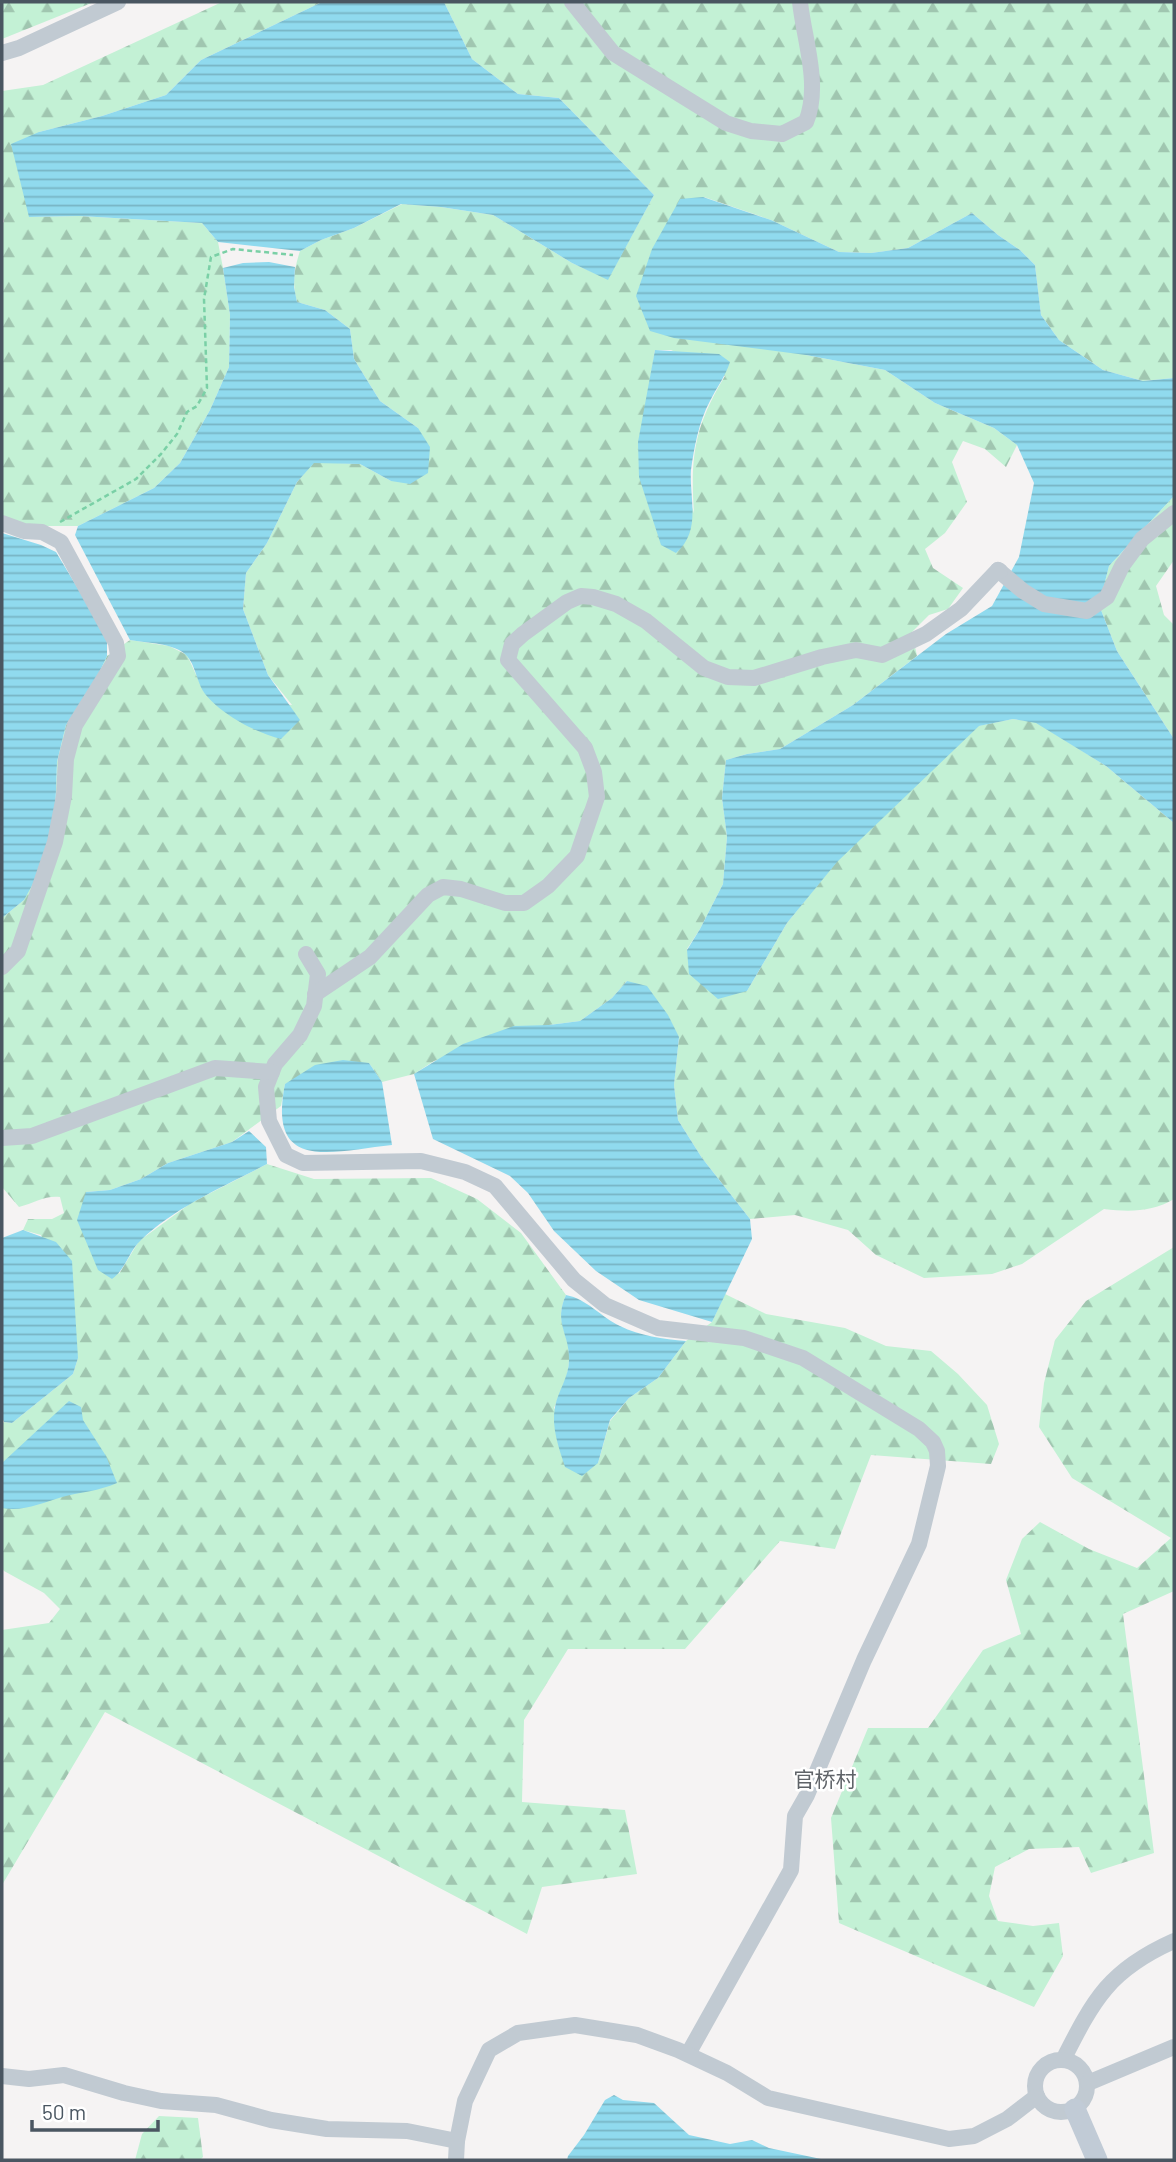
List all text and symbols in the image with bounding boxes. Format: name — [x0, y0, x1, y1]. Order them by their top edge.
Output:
district label: 官桥村 — [794, 1766, 857, 1791]
scale bar — [32, 2088, 158, 2132]
text: 50 m — [42, 2099, 86, 2124]

